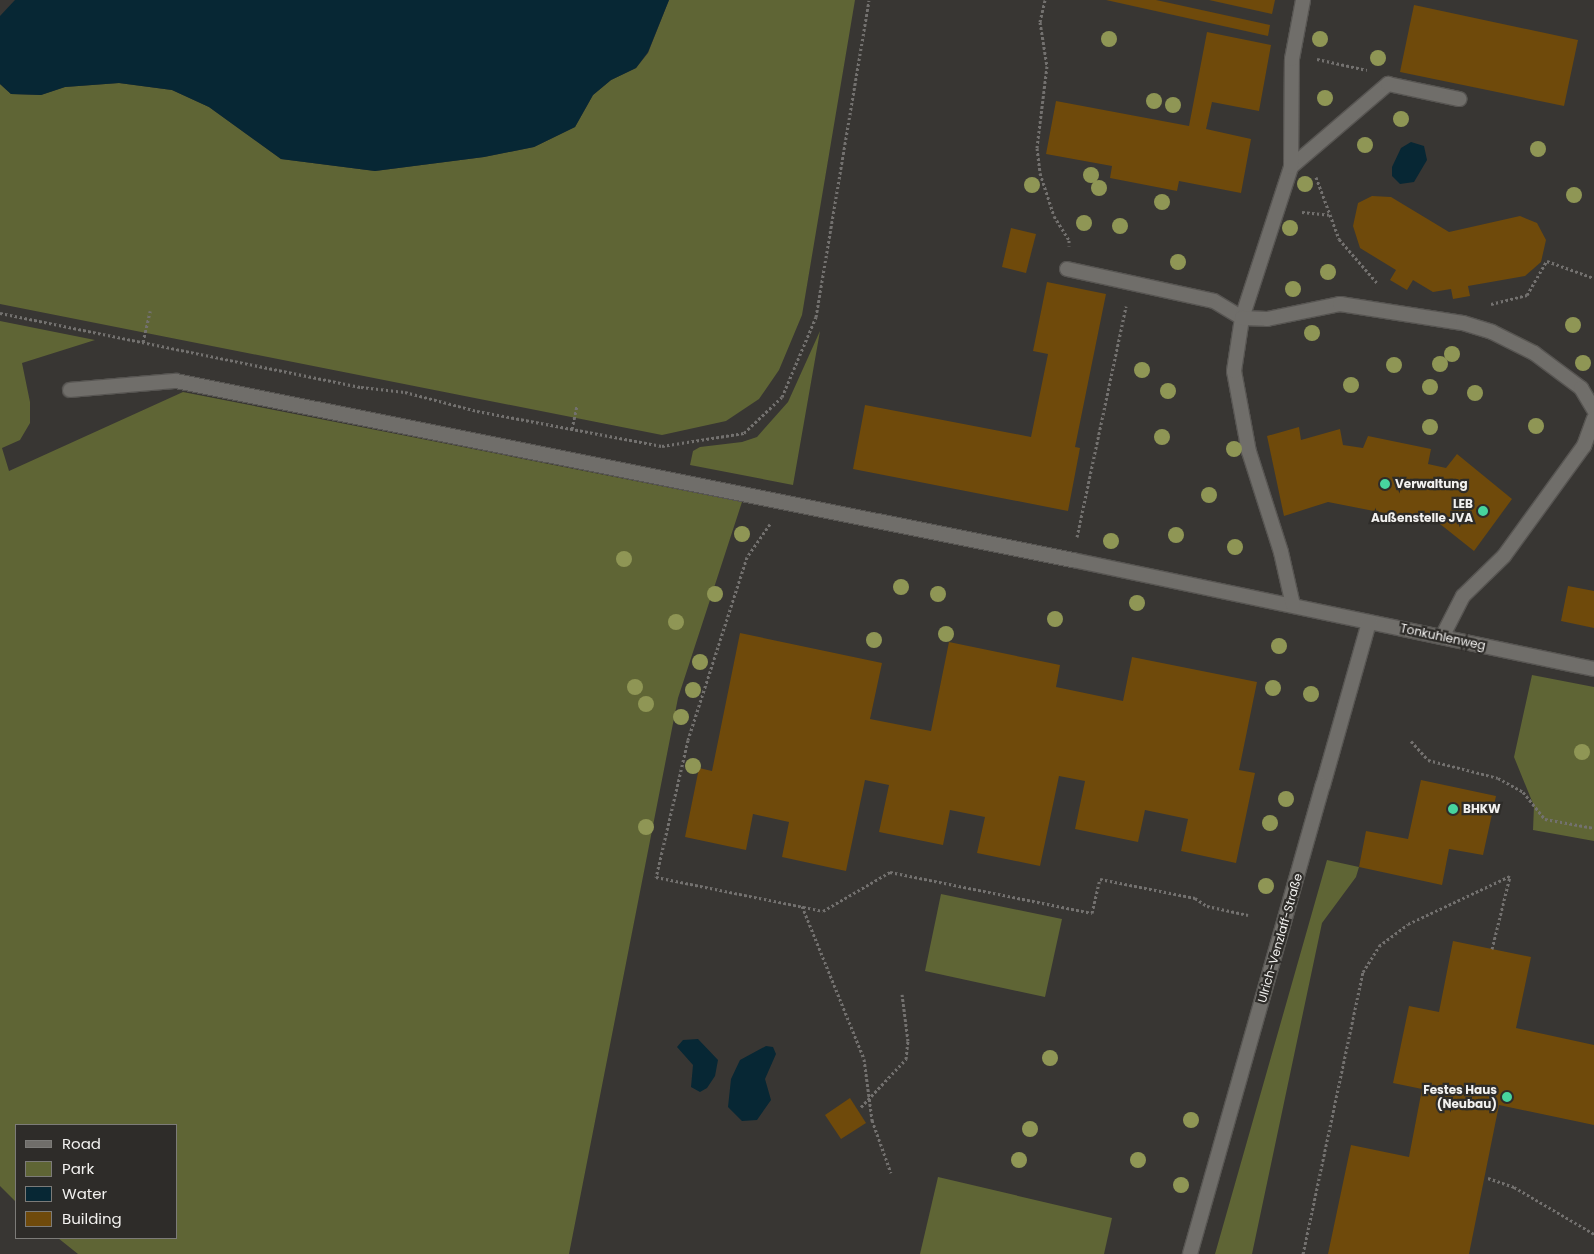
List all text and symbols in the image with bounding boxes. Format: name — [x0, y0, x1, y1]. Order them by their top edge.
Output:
place label: Verwaltung — [1395, 477, 1468, 491]
marker: Verwaltung — [1379, 478, 1391, 490]
place label: LEB Außenstelle JVA — [1371, 497, 1473, 525]
marker: LEB Außenstelle JVA — [1477, 505, 1489, 517]
street label: Tonkuhlenweg — [1399, 621, 1487, 653]
place label: BHKW — [1463, 802, 1501, 816]
marker: BHKW — [1447, 803, 1459, 815]
street label: Ulrich-Venzlaff-Straße — [1255, 872, 1305, 1004]
place label: Festes Haus (Neubau) — [1423, 1083, 1497, 1111]
marker: Festes Haus (Neubau) — [1501, 1091, 1513, 1103]
legend — [15, 1124, 178, 1239]
text: Road — [62, 1133, 101, 1154]
text: Park — [62, 1158, 94, 1179]
text: Water — [62, 1183, 107, 1204]
text: Building — [62, 1208, 122, 1229]

